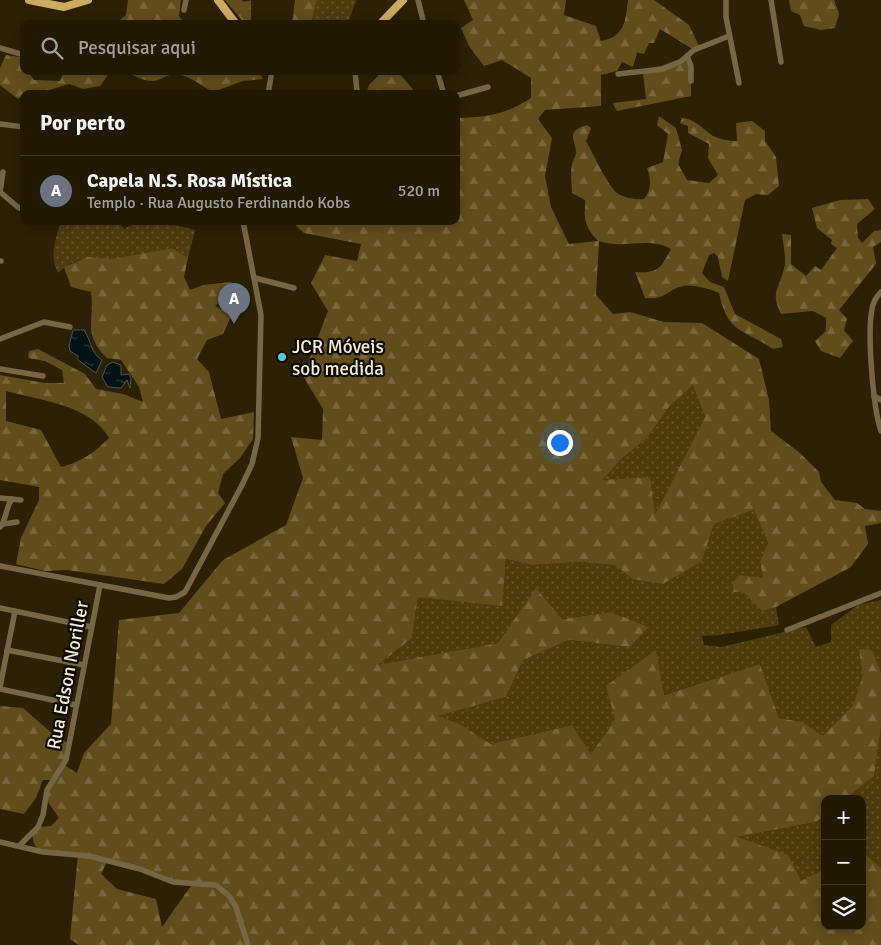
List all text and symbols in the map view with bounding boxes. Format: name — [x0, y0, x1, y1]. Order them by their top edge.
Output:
search box — [20, 20, 460, 75]
icon: search — [38, 34, 66, 62]
text: Pesquisar aqui — [78, 36, 196, 60]
text: Por perto — [40, 110, 125, 136]
text: Capela N.S. Rosa Mística — [87, 169, 292, 193]
text: A — [51, 181, 61, 201]
text: 520 m — [398, 181, 440, 201]
text: Templo · Rua Augusto Ferdinando Kobs — [87, 193, 350, 213]
pin: A — [218, 283, 250, 324]
place label: JCR Móveis sob medida — [292, 335, 384, 381]
marker: JCR Móveis sob medida — [276, 351, 288, 363]
your location — [547, 430, 573, 456]
street label: Rua Edson Noriller — [42, 599, 94, 752]
map controls — [821, 795, 866, 930]
button: + — [821, 795, 866, 840]
button: − — [821, 840, 866, 885]
button: layers — [821, 885, 866, 930]

